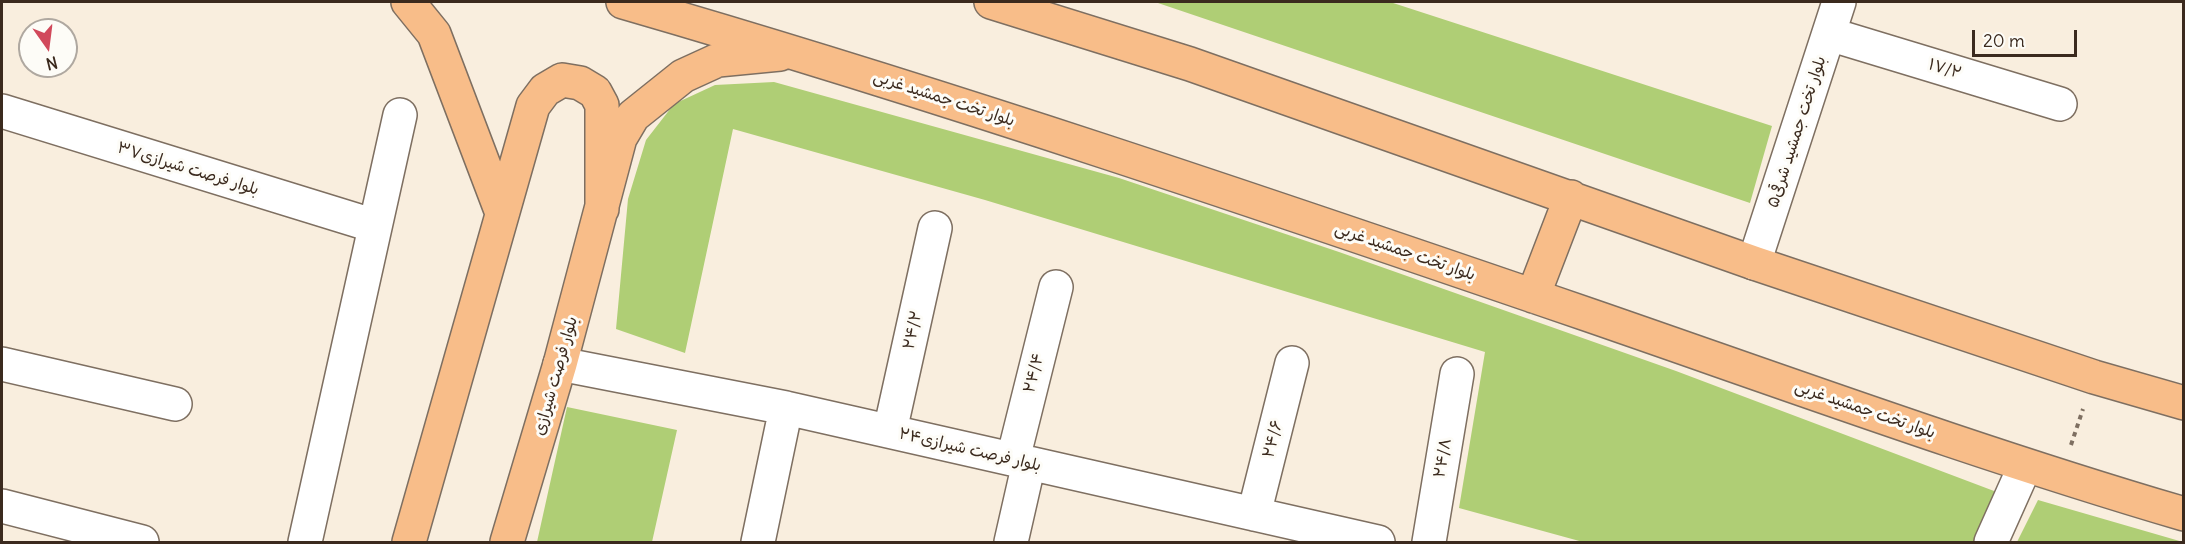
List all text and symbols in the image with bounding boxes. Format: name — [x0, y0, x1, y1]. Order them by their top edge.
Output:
north arrow — [18, 18, 78, 78]
scale bar — [1975, 18, 2080, 56]
text: 20 m — [1983, 29, 2025, 52]
text: N — [44, 52, 60, 75]
street label: بلوار تخت جمشید شرقی۵ — [1763, 54, 1831, 210]
street label: ۱۷/۲ — [1926, 55, 1964, 83]
street label: بلوار تخت جمشید غربی — [871, 67, 1017, 131]
street label: بلوار فرصت شیرازی۳۷ — [115, 138, 261, 200]
street label: بلوار تخت جمشید غربی — [1332, 219, 1478, 285]
street label: ۲۴/۲ — [900, 309, 926, 351]
street label: بلوار فرصت شیرازی — [530, 314, 582, 438]
street label: ۲۴/۴ — [1020, 351, 1048, 395]
street label: بلوار تخت جمشید غربی — [1792, 377, 1938, 443]
street label: ۲۴/۶ — [1259, 418, 1287, 460]
street label: بلوار فرصت شیرازی۲۴ — [897, 424, 1043, 476]
street label: ۲۴/۸ — [1430, 437, 1456, 479]

